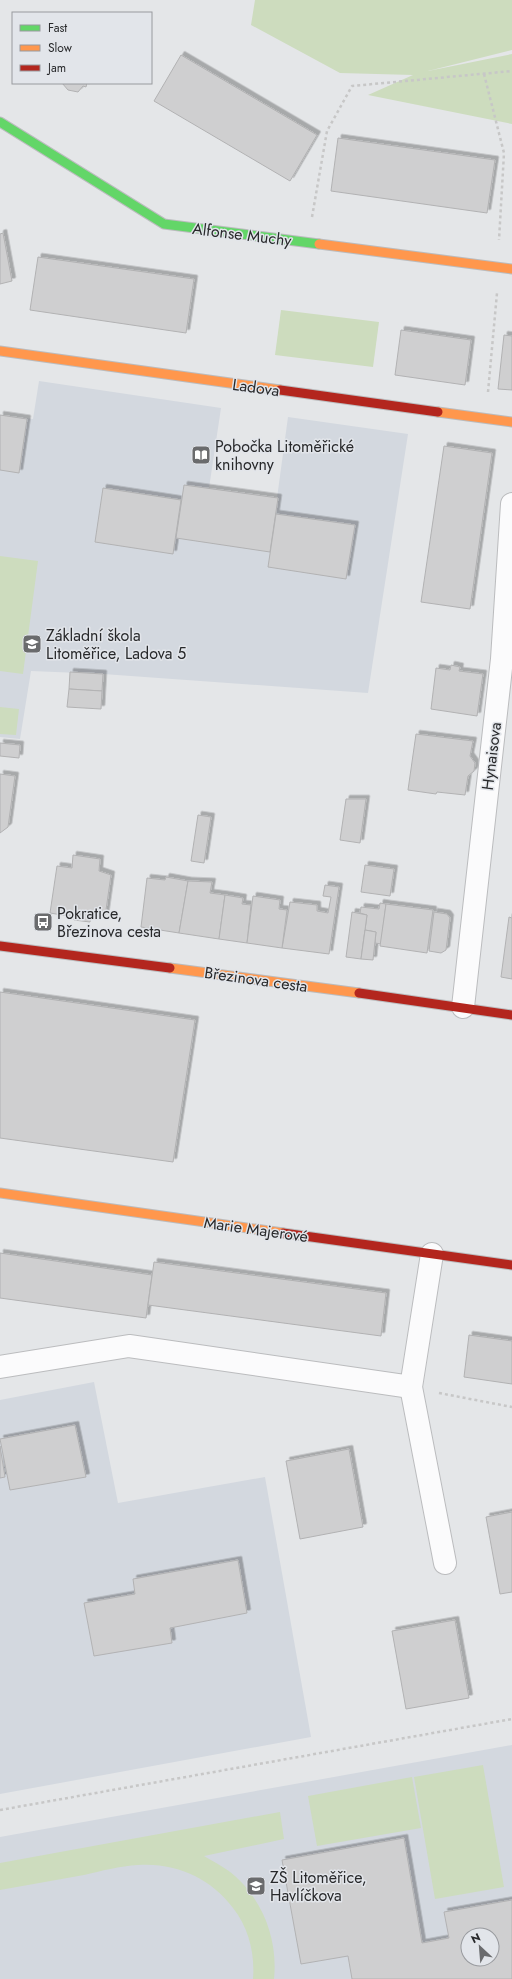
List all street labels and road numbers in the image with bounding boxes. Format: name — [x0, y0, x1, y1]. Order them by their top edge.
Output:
street label: Alfonse Muchy — [191, 217, 294, 252]
street label: Ladova — [231, 373, 281, 402]
street label: Hynaisova — [476, 721, 507, 791]
street label: Březinova cesta — [203, 961, 309, 998]
street label: Marie Majerové — [202, 1211, 310, 1248]

